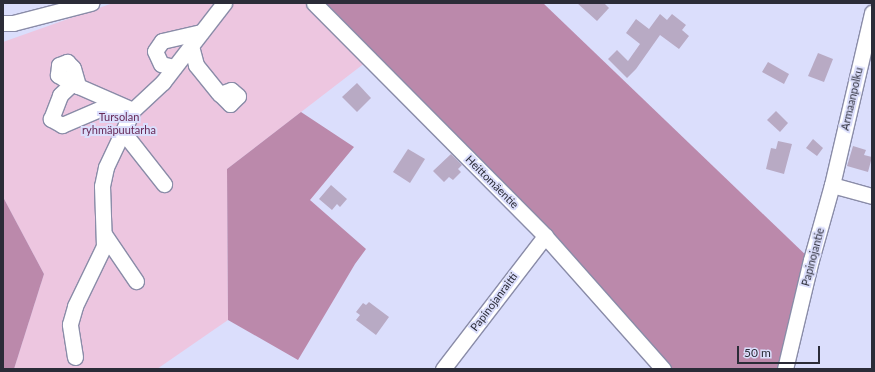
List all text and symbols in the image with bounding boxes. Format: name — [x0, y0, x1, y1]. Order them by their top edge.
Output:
street label: Armaanpolku — [838, 66, 866, 132]
park label: Tursolan ryhmäpuutarha — [82, 111, 156, 137]
street label: Heittomäentie — [463, 153, 521, 211]
street label: Papinojantie — [799, 226, 827, 288]
street label: Papinojanraitti — [468, 270, 520, 334]
scale bar — [739, 338, 822, 364]
text: 50 m — [744, 345, 771, 360]

